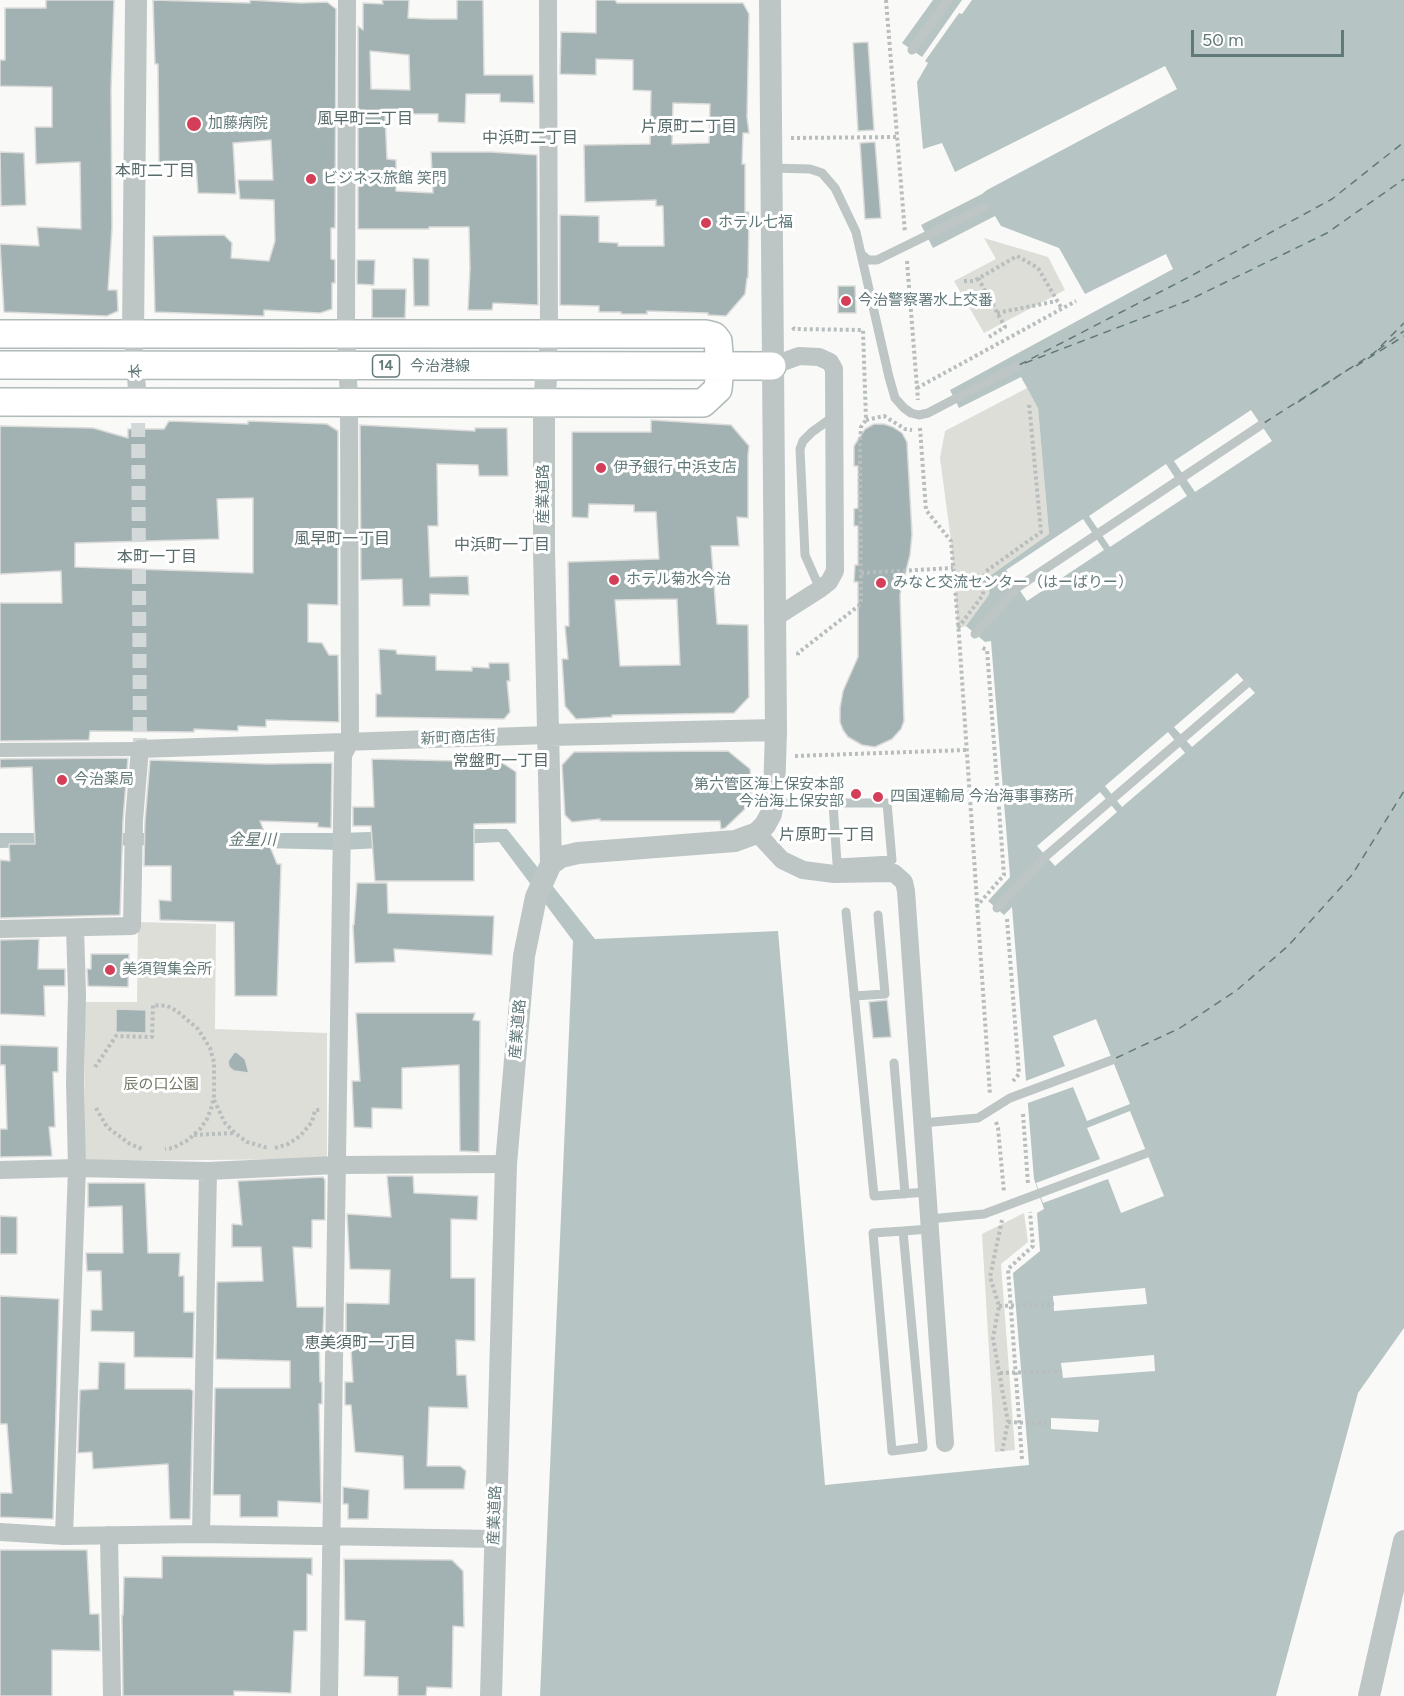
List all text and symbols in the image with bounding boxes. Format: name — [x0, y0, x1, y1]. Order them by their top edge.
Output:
scale bar — [1194, 18, 1347, 56]
text: 50 m — [1202, 29, 1244, 51]
district label: 風早町二丁目 — [317, 109, 413, 129]
marker: 加藤病院 — [185, 115, 203, 133]
place label: 加藤病院 — [208, 115, 268, 133]
district label: 片原町二丁目 — [641, 117, 737, 137]
district label: 中浜町二丁目 — [482, 128, 578, 148]
district label: 本町二丁目 — [115, 161, 195, 181]
place label: ビジネス旅館 笑門 — [323, 170, 447, 188]
marker: ビジネス旅館 笑門 — [304, 172, 318, 186]
place label: ホテル七福 — [718, 214, 793, 232]
marker: ホテル七福 — [699, 216, 713, 230]
place label: 今治警察署水上交番 — [858, 292, 993, 310]
marker: 今治警察署水上交番 — [839, 294, 853, 308]
road number: 14 — [372, 355, 400, 377]
street label: 今治港線 — [410, 358, 470, 376]
street label: 本 — [126, 363, 146, 379]
place label: 伊予銀行 中浜支店 — [613, 459, 737, 477]
marker: 伊予銀行 中浜支店 — [594, 461, 608, 475]
street label: 産業道路 — [535, 464, 553, 524]
district label: 風早町一丁目 — [294, 529, 390, 549]
district label: 中浜町一丁目 — [454, 535, 550, 555]
district label: 本町一丁目 — [117, 547, 197, 567]
place label: ホテル菊水今治 — [626, 571, 731, 589]
marker: ホテル菊水今治 — [607, 573, 621, 587]
place label: みなと交流センター（はーばりー） — [893, 574, 1133, 592]
marker: みなと交流センター（はーばりー） — [874, 576, 888, 590]
street label: 新町商店街 — [420, 728, 496, 748]
district label: 常盤町一丁目 — [453, 751, 549, 771]
place label: 今治薬局 — [74, 771, 134, 789]
marker: 今治薬局 — [55, 773, 69, 787]
place label: 第六管区海上保安本部 今治海上保安部 — [694, 776, 844, 811]
marker: 第六管区海上保安本部 今治海上保安部 — [849, 787, 863, 801]
place label: 四国運輸局 今治海事事務所 — [890, 788, 1074, 806]
marker: 四国運輸局 今治海事事務所 — [871, 790, 885, 804]
district label: 片原町一丁目 — [779, 825, 875, 845]
water label: 金星川 — [228, 830, 276, 850]
place label: 美須賀集会所 — [122, 961, 212, 979]
marker: 美須賀集会所 — [103, 963, 117, 977]
street label: 産業道路 — [506, 998, 530, 1060]
park label: 辰の口公園 — [124, 1076, 198, 1094]
district label: 恵美須町一丁目 — [304, 1333, 416, 1353]
street label: 産業道路 — [485, 1485, 505, 1545]

